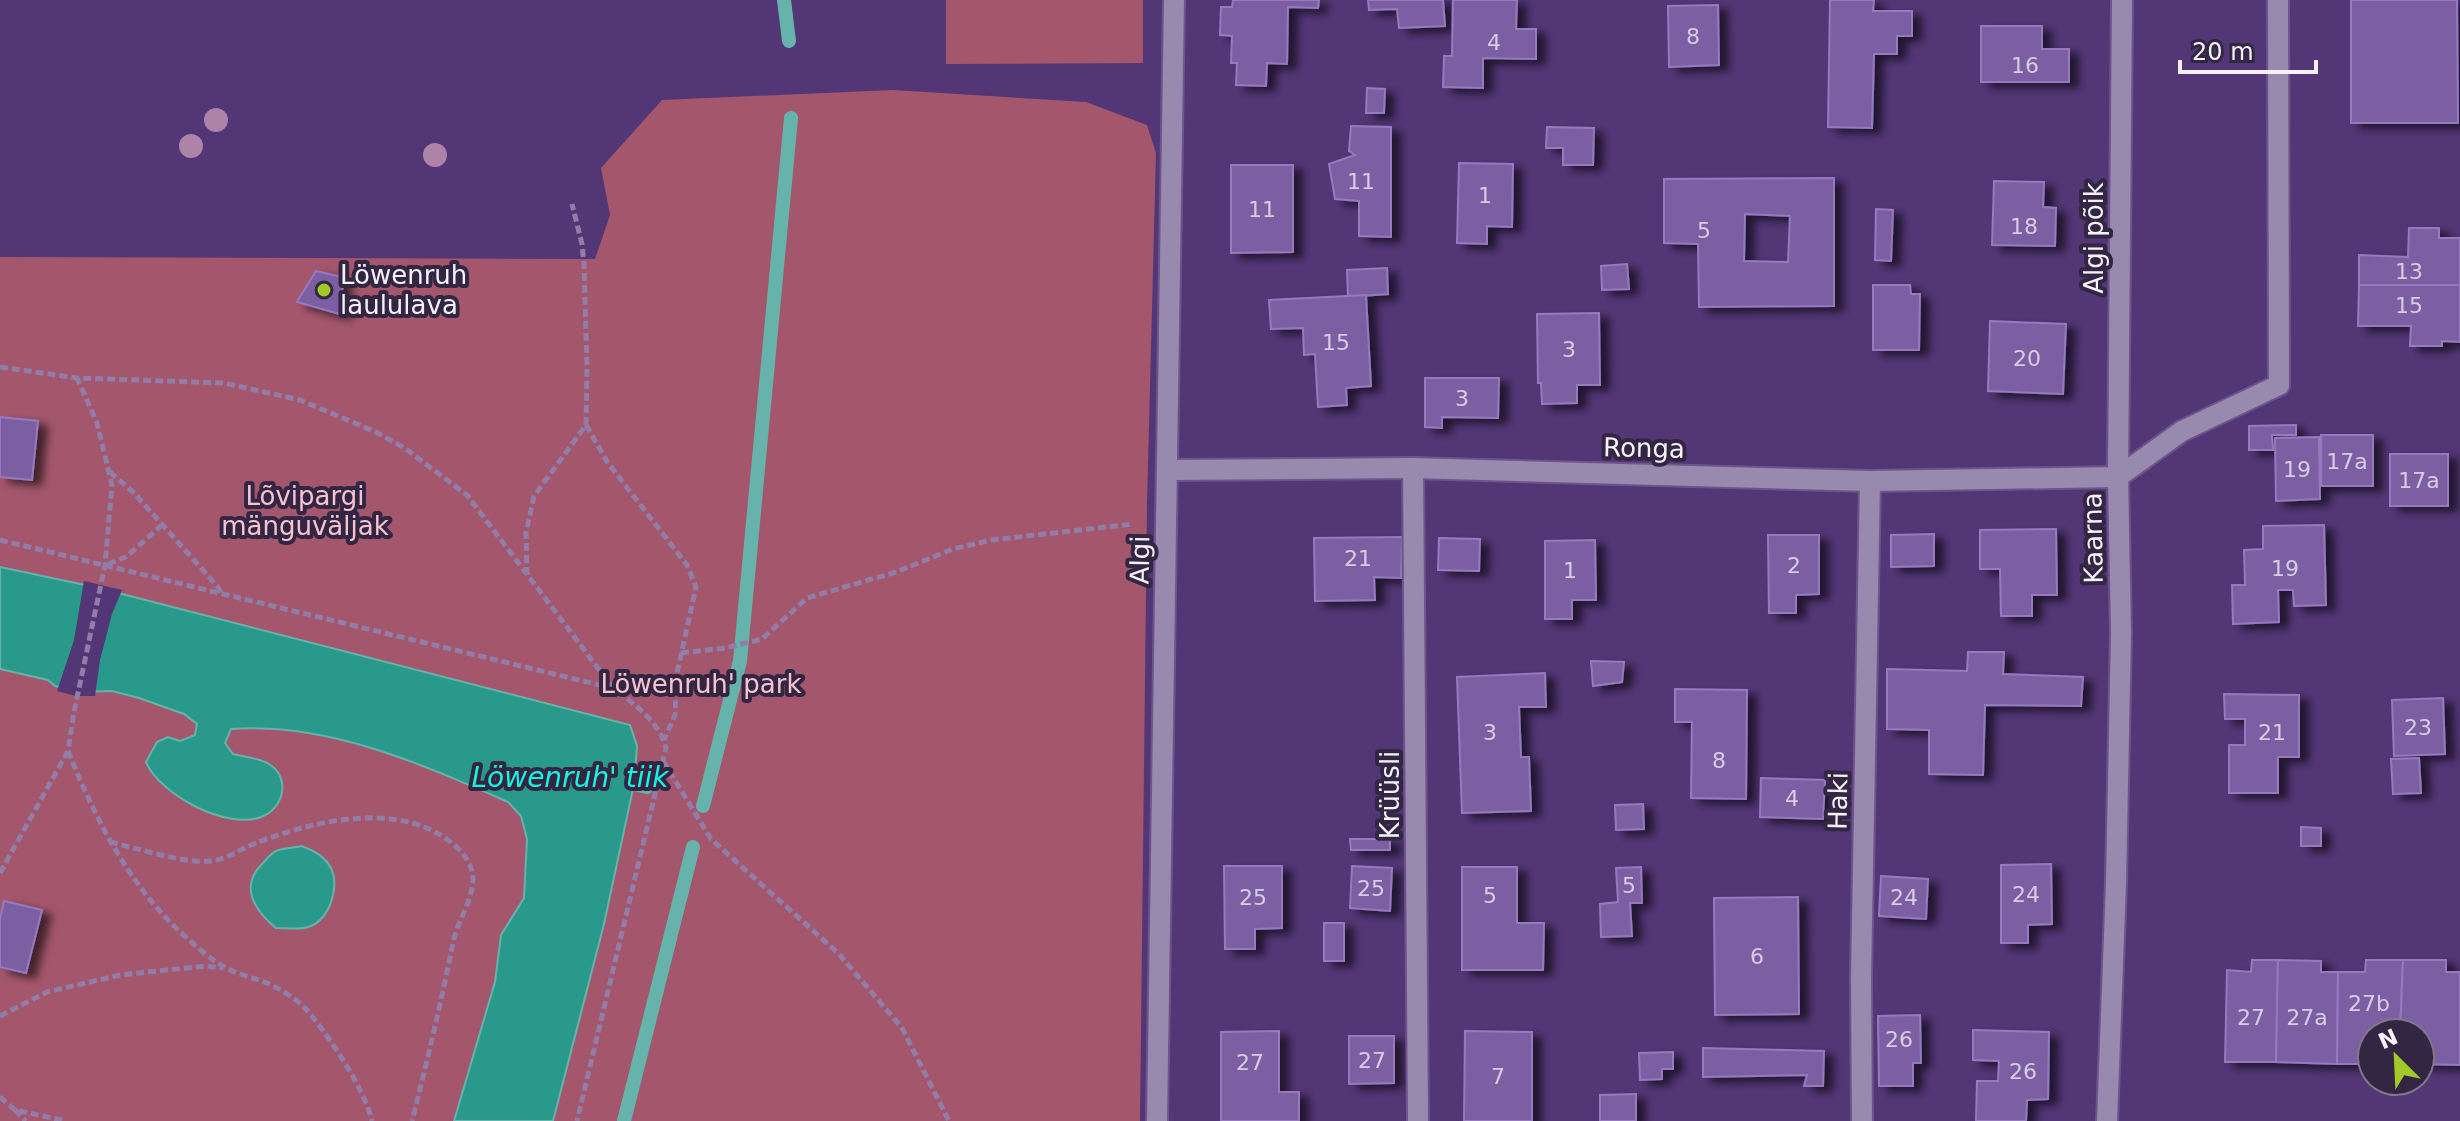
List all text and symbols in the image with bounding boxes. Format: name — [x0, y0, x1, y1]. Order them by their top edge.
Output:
house number: 8 — [1686, 24, 1700, 49]
scale bar — [2180, 24, 2316, 74]
house number: 4 — [1487, 30, 1501, 55]
text: 20 m — [2192, 38, 2254, 66]
house number: 16 — [2011, 53, 2039, 78]
house number: 11 — [1347, 169, 1375, 194]
street label: Algi põik — [2079, 182, 2109, 294]
house number: 1 — [1478, 183, 1492, 208]
house number: 11 — [1248, 197, 1276, 222]
house number: 18 — [2010, 214, 2038, 239]
house number: 5 — [1697, 218, 1711, 243]
house number: 13 — [2395, 259, 2423, 284]
place label: Löwenruh laululava — [340, 260, 467, 320]
marker: Löwenruh laululava — [315, 281, 333, 299]
house number: 15 — [2395, 293, 2423, 318]
house number: 15 — [1322, 330, 1350, 355]
house number: 3 — [1562, 337, 1576, 362]
house number: 20 — [2013, 346, 2041, 371]
house number: 3 — [1455, 386, 1469, 411]
street label: Ronga — [1603, 432, 1685, 464]
house number: 17a — [2326, 449, 2368, 474]
house number: 19 — [2283, 457, 2311, 482]
house number: 17a — [2398, 468, 2440, 493]
park label: Lõvipargi mänguväljak — [221, 481, 389, 541]
street label: Kaarna — [2077, 492, 2109, 584]
street label: Algi — [1125, 535, 1155, 585]
house number: 21 — [1344, 546, 1372, 571]
house number: 2 — [1787, 553, 1801, 578]
house number: 19 — [2271, 556, 2299, 581]
house number: 1 — [1563, 558, 1577, 583]
park label: Löwenruh' park — [601, 669, 801, 699]
house number: 23 — [2404, 715, 2432, 740]
house number: 3 — [1483, 720, 1497, 745]
house number: 21 — [2258, 720, 2286, 745]
house number: 8 — [1712, 748, 1726, 773]
street label: Krüüsli — [1375, 751, 1405, 839]
water label: Löwenruh' tiik — [472, 761, 670, 794]
street label: Haki — [1822, 772, 1854, 830]
house number: 4 — [1785, 786, 1799, 811]
house number: 5 — [1622, 873, 1636, 898]
house number: 25 — [1357, 876, 1385, 901]
house number: 24 — [2012, 882, 2040, 907]
house number: 5 — [1483, 883, 1497, 908]
house number: 25 — [1239, 885, 1267, 910]
house number: 24 — [1890, 885, 1918, 910]
house number: 6 — [1750, 944, 1764, 969]
house number: 27b — [2348, 991, 2390, 1016]
house number: 27 — [2237, 1005, 2265, 1030]
house number: 27a — [2286, 1005, 2328, 1030]
north arrow — [2356, 1017, 2436, 1097]
text: N — [2375, 1024, 2402, 1054]
house number: 26 — [1885, 1027, 1913, 1052]
house number: 27 — [1358, 1048, 1386, 1073]
house number: 27 — [1236, 1050, 1264, 1075]
house number: 26 — [2009, 1059, 2037, 1084]
house number: 7 — [1491, 1064, 1505, 1089]

